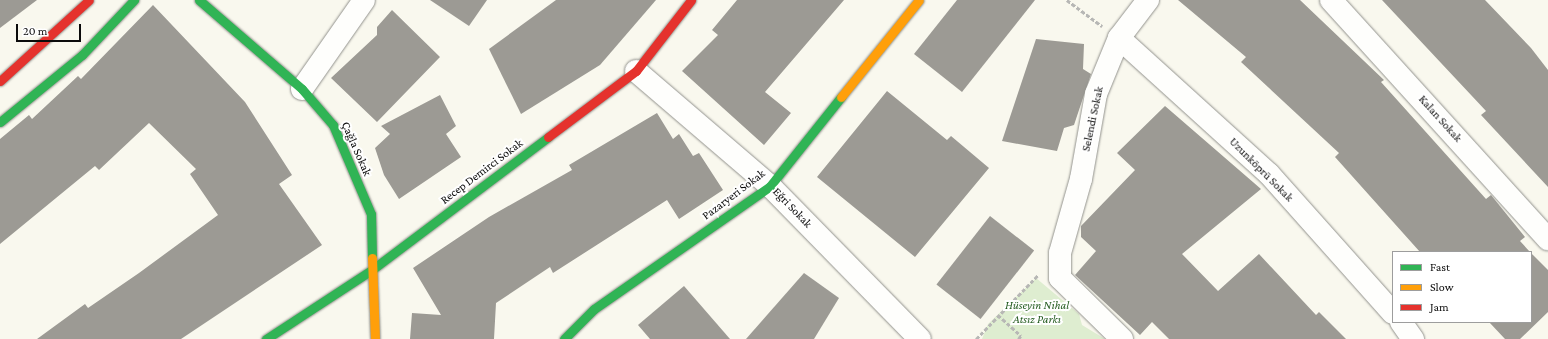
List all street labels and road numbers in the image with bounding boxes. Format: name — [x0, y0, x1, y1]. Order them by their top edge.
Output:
street label: Selendi Sokak — [1079, 85, 1107, 153]
street label: Kalan Sokak — [1415, 93, 1465, 145]
street label: Çağla Sokak — [338, 120, 374, 178]
street label: Uzunköprü Sokak — [1226, 135, 1296, 205]
street label: Recep Demirci Sokak — [438, 136, 526, 208]
street label: Pazaryeri Sokak — [700, 167, 768, 223]
street label: Eğri Sokak — [769, 185, 815, 231]

